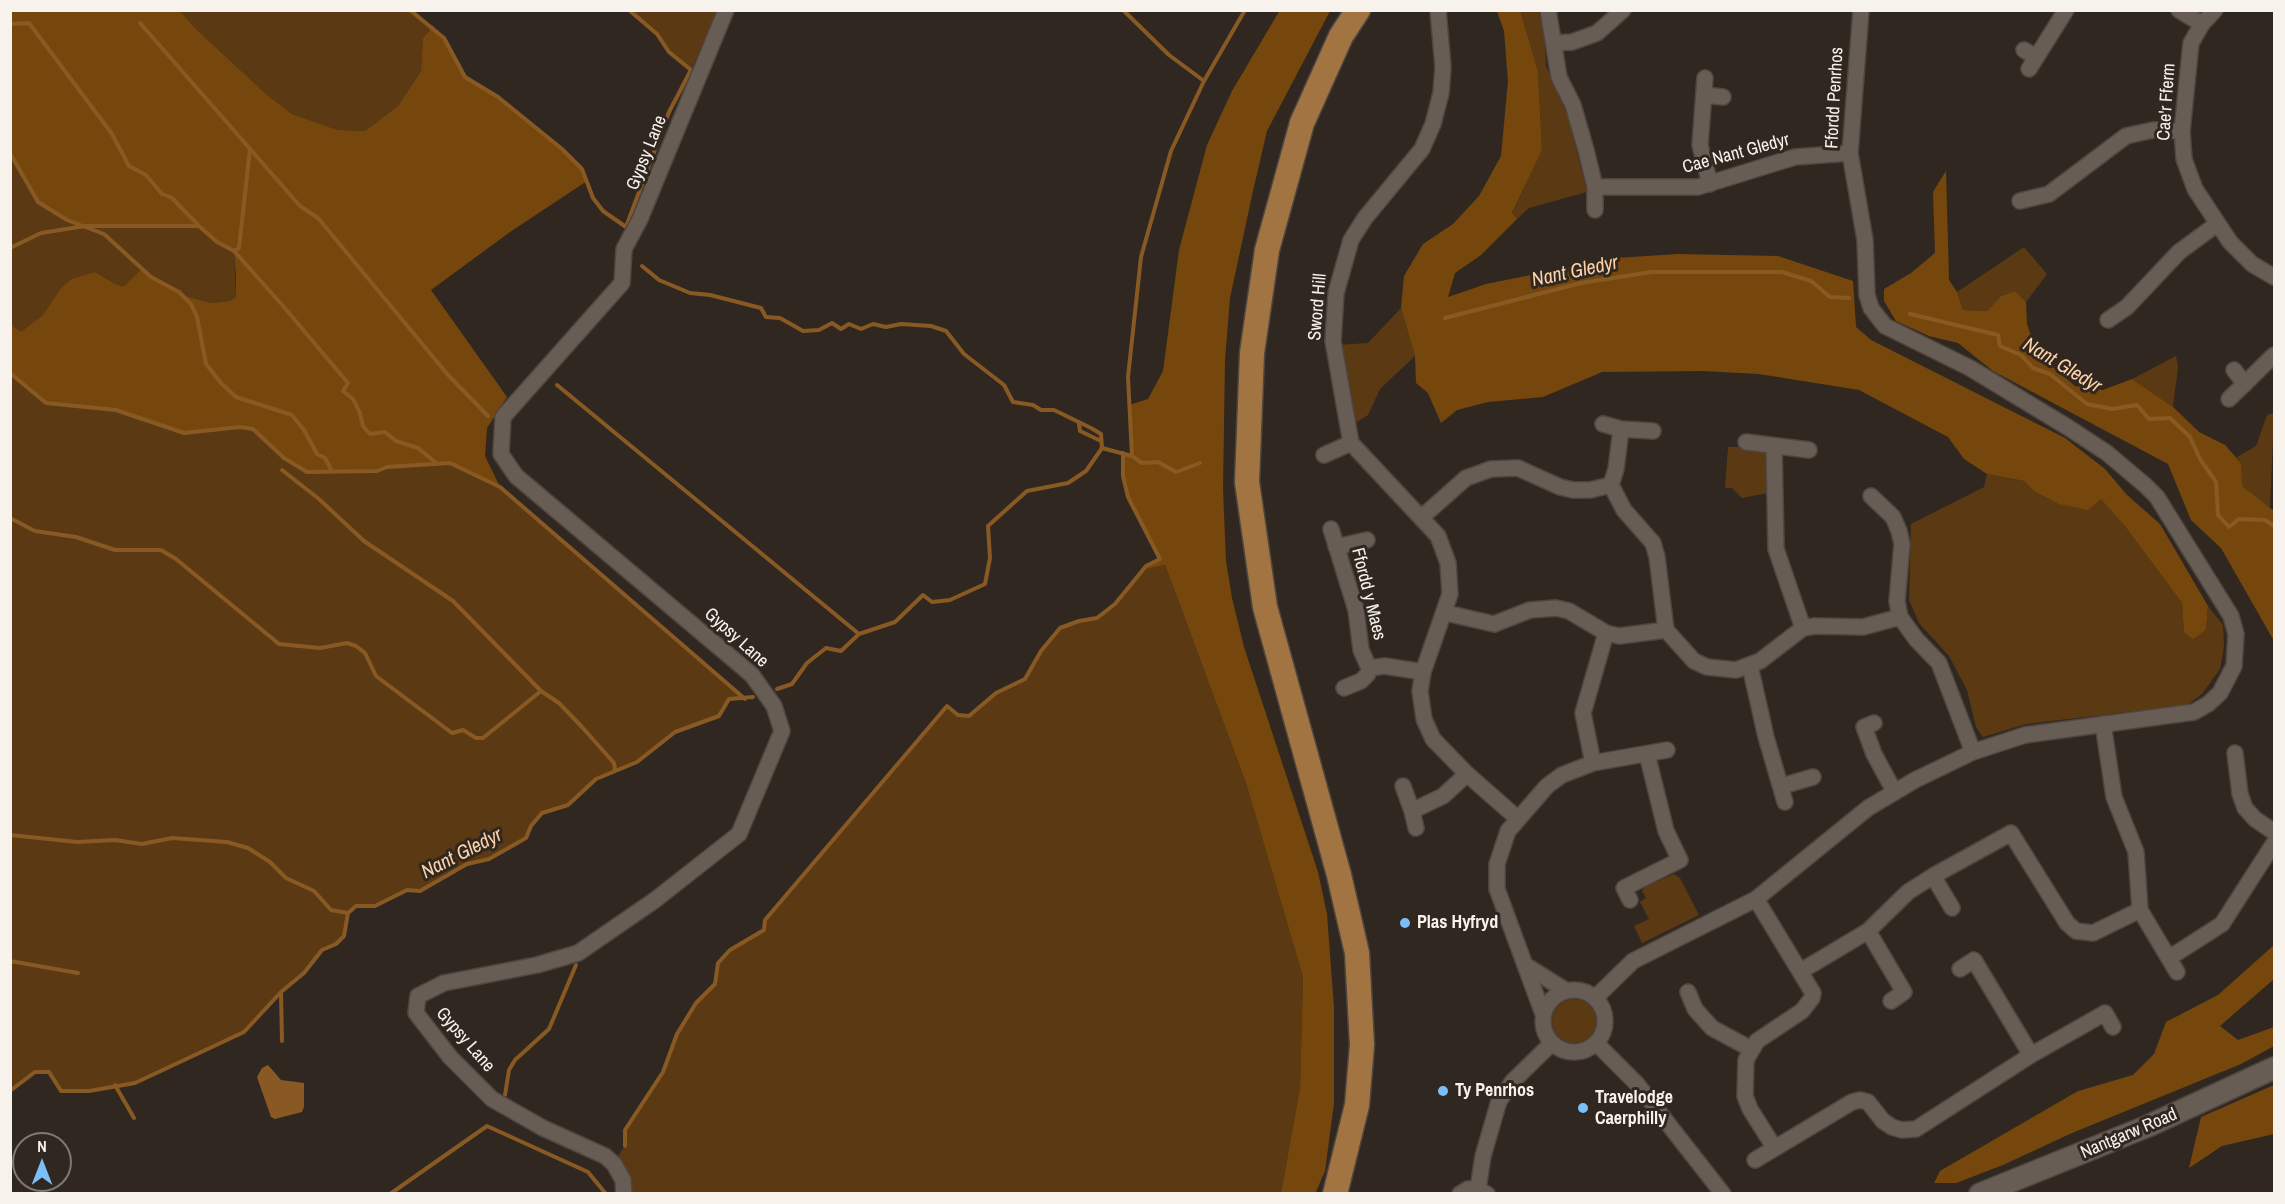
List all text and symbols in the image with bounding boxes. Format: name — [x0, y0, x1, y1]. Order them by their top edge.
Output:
street label: Ffordd Penrhos — [1822, 47, 1848, 149]
street label: Cae'r Fferm — [2154, 63, 2180, 141]
street label: Gypsy Lane — [622, 112, 672, 194]
street label: Cae Nant Gledyr — [1680, 129, 1792, 179]
water label: Nant Gledyr — [1530, 251, 1620, 293]
street label: Sword Hill — [1304, 273, 1332, 341]
water label: Nant Gledyr — [2018, 333, 2106, 399]
street label: Ffordd y Maes — [1346, 546, 1390, 642]
street label: Gypsy Lane — [700, 604, 772, 672]
water label: Nant Gledyr — [418, 823, 506, 885]
place label: Plas Hyfryd — [1417, 912, 1498, 934]
marker: Plas Hyfryd — [1398, 916, 1412, 930]
street label: Gypsy Lane — [431, 1003, 499, 1077]
place label: Ty Penrhos — [1455, 1080, 1534, 1102]
marker: Ty Penrhos — [1436, 1084, 1450, 1098]
place label: Travelodge Caerphilly — [1595, 1087, 1673, 1130]
marker: Travelodge Caerphilly — [1576, 1101, 1590, 1115]
street label: Nantgarw Road — [2078, 1104, 2180, 1164]
north arrow — [12, 1132, 72, 1192]
text: N — [37, 1135, 47, 1157]

